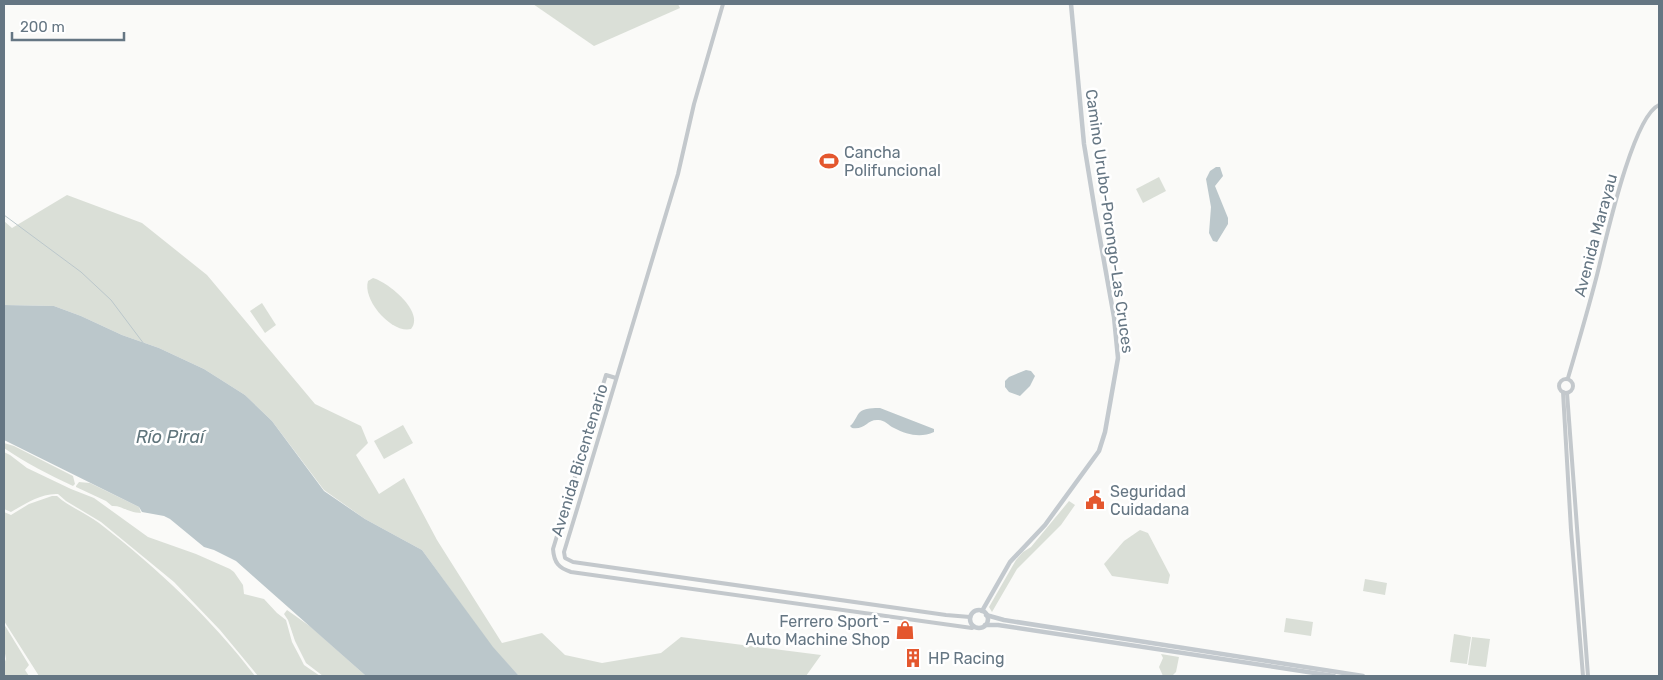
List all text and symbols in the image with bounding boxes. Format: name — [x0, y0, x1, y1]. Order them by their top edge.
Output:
scale bar — [12, 10, 125, 42]
text: 200 m — [20, 18, 65, 36]
street label: Camino Urubo-Porongo-Las Cruces — [1082, 88, 1137, 354]
place label: Cancha Polifuncional — [844, 143, 941, 180]
sports icon: Cancha Polifuncional — [818, 150, 840, 172]
street label: Avenida Marayau — [1570, 171, 1621, 299]
street label: Avenida Bicentenario — [547, 382, 612, 539]
water label: Río Piraí — [136, 426, 207, 448]
place label: Seguridad Cuidadana — [1110, 482, 1189, 519]
public building icon: Seguridad Cuidadana — [1084, 489, 1106, 511]
place label: Ferrero Sport - Auto Machine Shop — [745, 612, 890, 649]
shop icon: Ferrero Sport - Auto Machine Shop — [894, 619, 916, 641]
building icon: HP Racing — [902, 647, 924, 669]
place label: HP Racing — [928, 649, 1005, 668]

